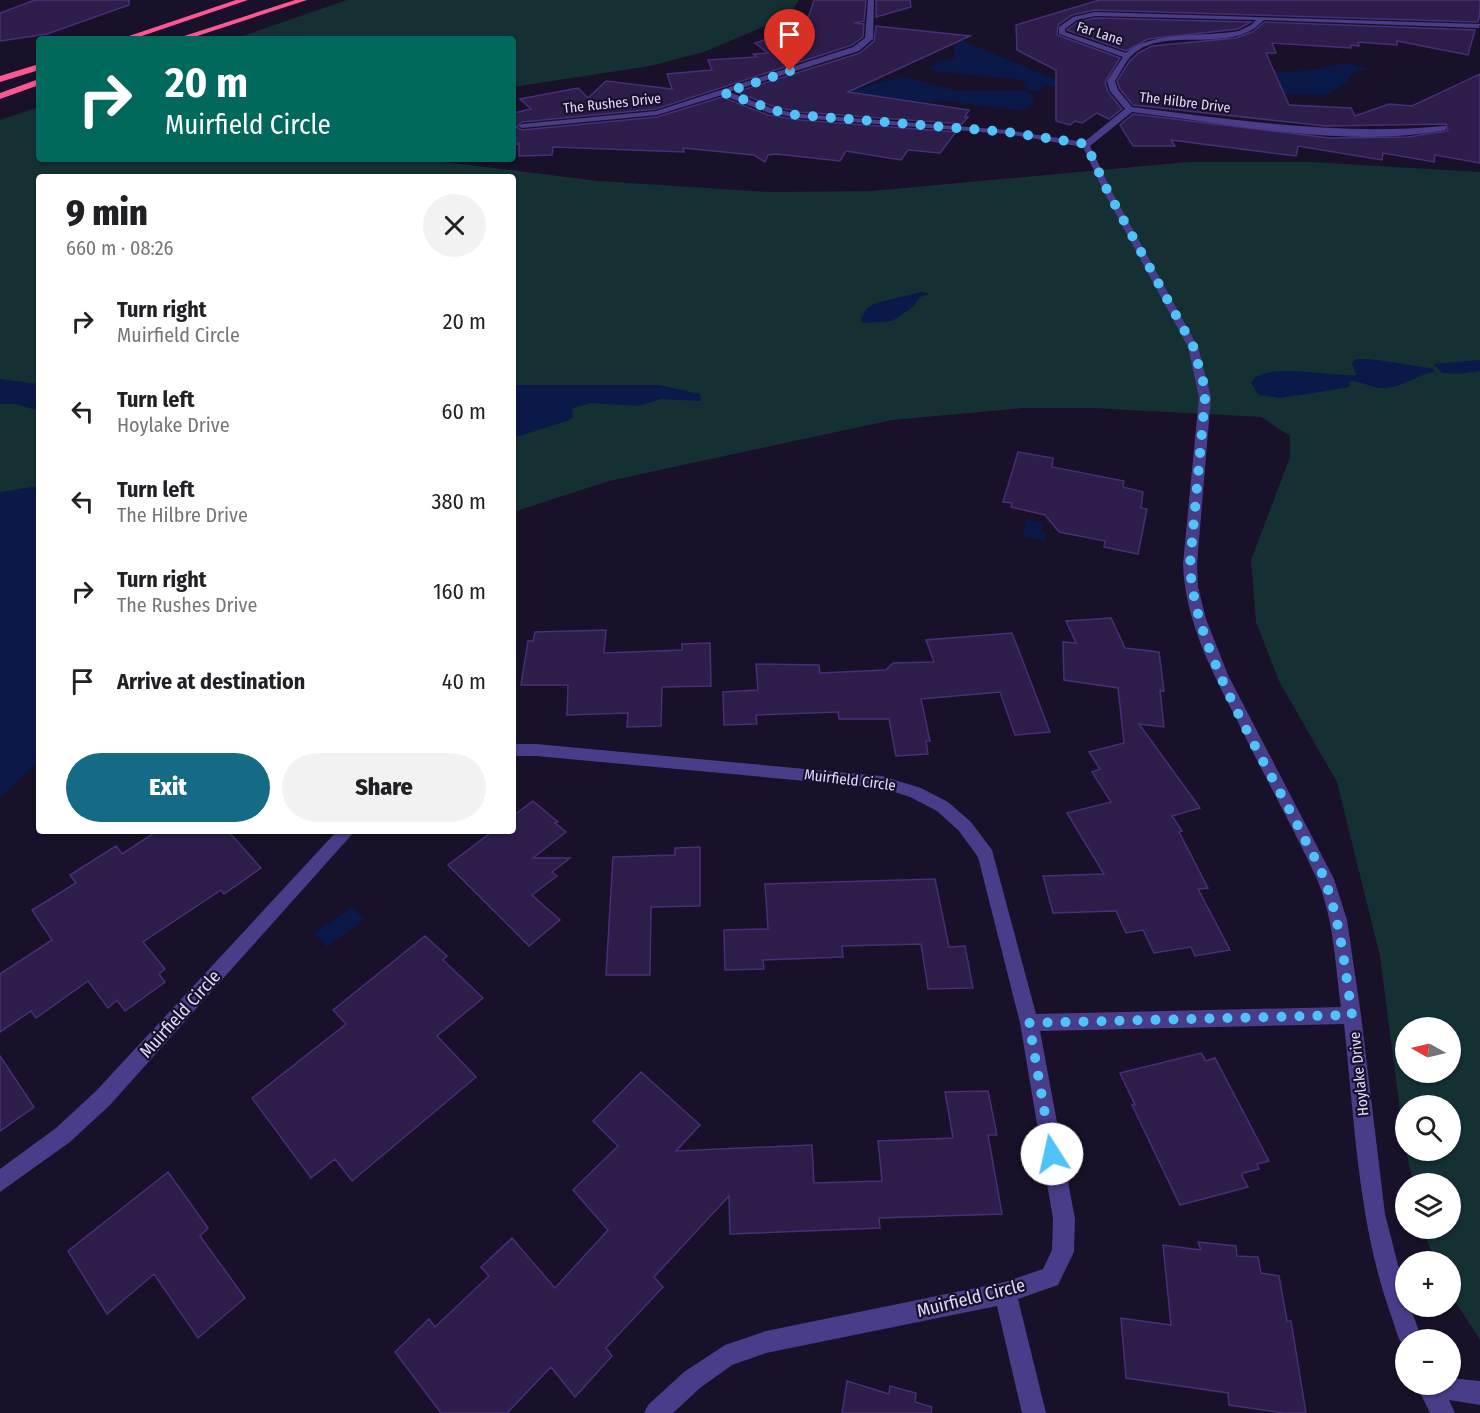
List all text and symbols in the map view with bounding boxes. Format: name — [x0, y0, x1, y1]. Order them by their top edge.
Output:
pin — [764, 9, 815, 71]
icon: arrive — [773, 18, 806, 51]
street label: Far Lane — [1075, 18, 1125, 49]
text: 20 m — [165, 58, 248, 108]
icon: right — [66, 60, 144, 138]
street label: The Hilbre Drive — [1138, 88, 1231, 117]
street label: The Rushes Drive — [562, 90, 662, 117]
text: Muirfield Circle — [165, 109, 331, 141]
text: 9 min — [66, 191, 148, 235]
button: close — [423, 194, 486, 257]
text: 660 m · 08:26 — [66, 236, 173, 260]
text: Turn right — [117, 296, 206, 323]
icon: right — [66, 305, 99, 338]
text: 20 m — [443, 308, 486, 335]
text: Muirfield Circle — [117, 323, 240, 347]
text: Turn left — [117, 386, 195, 413]
icon: left — [66, 395, 99, 428]
text: 60 m — [442, 398, 486, 425]
text: Hoylake Drive — [117, 413, 230, 437]
text: Turn left — [117, 476, 195, 503]
icon: left — [66, 485, 99, 518]
text: 380 m — [432, 488, 486, 515]
text: The Hilbre Drive — [117, 503, 248, 527]
text: Turn right — [117, 566, 206, 593]
icon: right — [66, 575, 99, 608]
text: 160 m — [433, 578, 486, 605]
text: The Rushes Drive — [117, 593, 257, 617]
icon: arrive — [66, 665, 99, 698]
text: Arrive at destination — [117, 668, 305, 695]
text: 40 m — [442, 668, 486, 695]
button: Exit — [66, 753, 270, 822]
button: Share — [282, 753, 486, 822]
street label: Muirfield Circle — [803, 765, 897, 795]
street label: Muirfield Circle — [135, 965, 225, 1062]
north arrow — [1395, 1017, 1461, 1083]
map controls — [1395, 1017, 1461, 1395]
street label: Hoylake Drive — [1346, 1031, 1372, 1117]
button: search — [1395, 1095, 1461, 1161]
position arrow — [1020, 1122, 1084, 1186]
button: layers — [1395, 1173, 1461, 1239]
button: + — [1395, 1251, 1461, 1317]
street label: Muirfield Circle — [915, 1274, 1027, 1322]
button: − — [1395, 1329, 1461, 1395]

